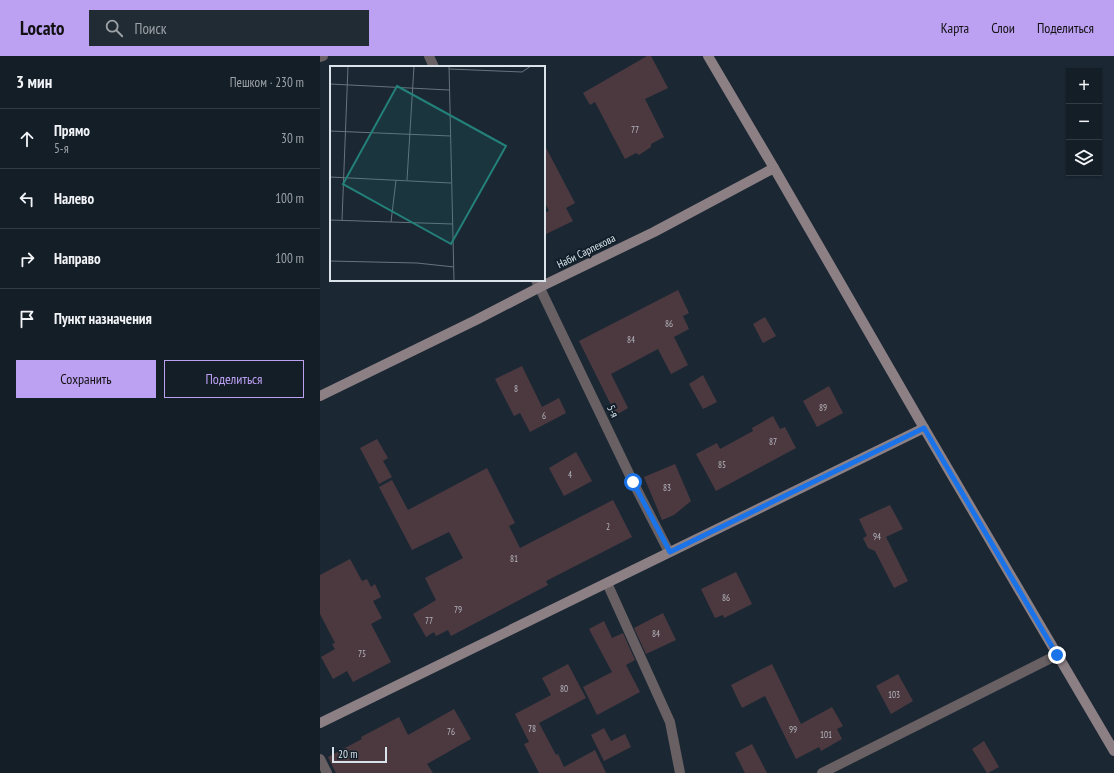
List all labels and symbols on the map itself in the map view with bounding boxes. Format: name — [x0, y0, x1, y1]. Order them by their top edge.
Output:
inset map — [330, 66, 545, 281]
house number: 77 — [631, 124, 639, 135]
street label: Наби Сарпекова — [554, 231, 618, 271]
house number: 86 — [665, 318, 673, 329]
house number: 84 — [627, 334, 635, 345]
house number: 8 — [514, 383, 518, 394]
street label: 5-я — [604, 402, 622, 420]
house number: 89 — [819, 402, 827, 413]
house number: 6 — [542, 410, 546, 421]
house number: 87 — [769, 436, 777, 447]
house number: 85 — [718, 459, 726, 470]
house number: 4 — [568, 469, 572, 480]
route start — [624, 473, 642, 491]
house number: 83 — [663, 482, 671, 493]
house number: 2 — [606, 521, 610, 532]
house number: 94 — [873, 531, 881, 542]
house number: 81 — [510, 553, 518, 564]
house number: 86 — [722, 592, 730, 603]
house number: 79 — [454, 604, 462, 615]
house number: 77 — [425, 615, 433, 626]
house number: 84 — [652, 628, 660, 639]
route end — [1048, 646, 1066, 664]
house number: 75 — [358, 648, 366, 659]
house number: 80 — [560, 683, 568, 694]
house number: 103 — [888, 689, 900, 700]
house number: 78 — [528, 723, 536, 734]
house number: 99 — [789, 724, 797, 735]
house number: 76 — [447, 726, 455, 737]
house number: 101 — [820, 729, 832, 740]
scale bar — [332, 745, 387, 764]

